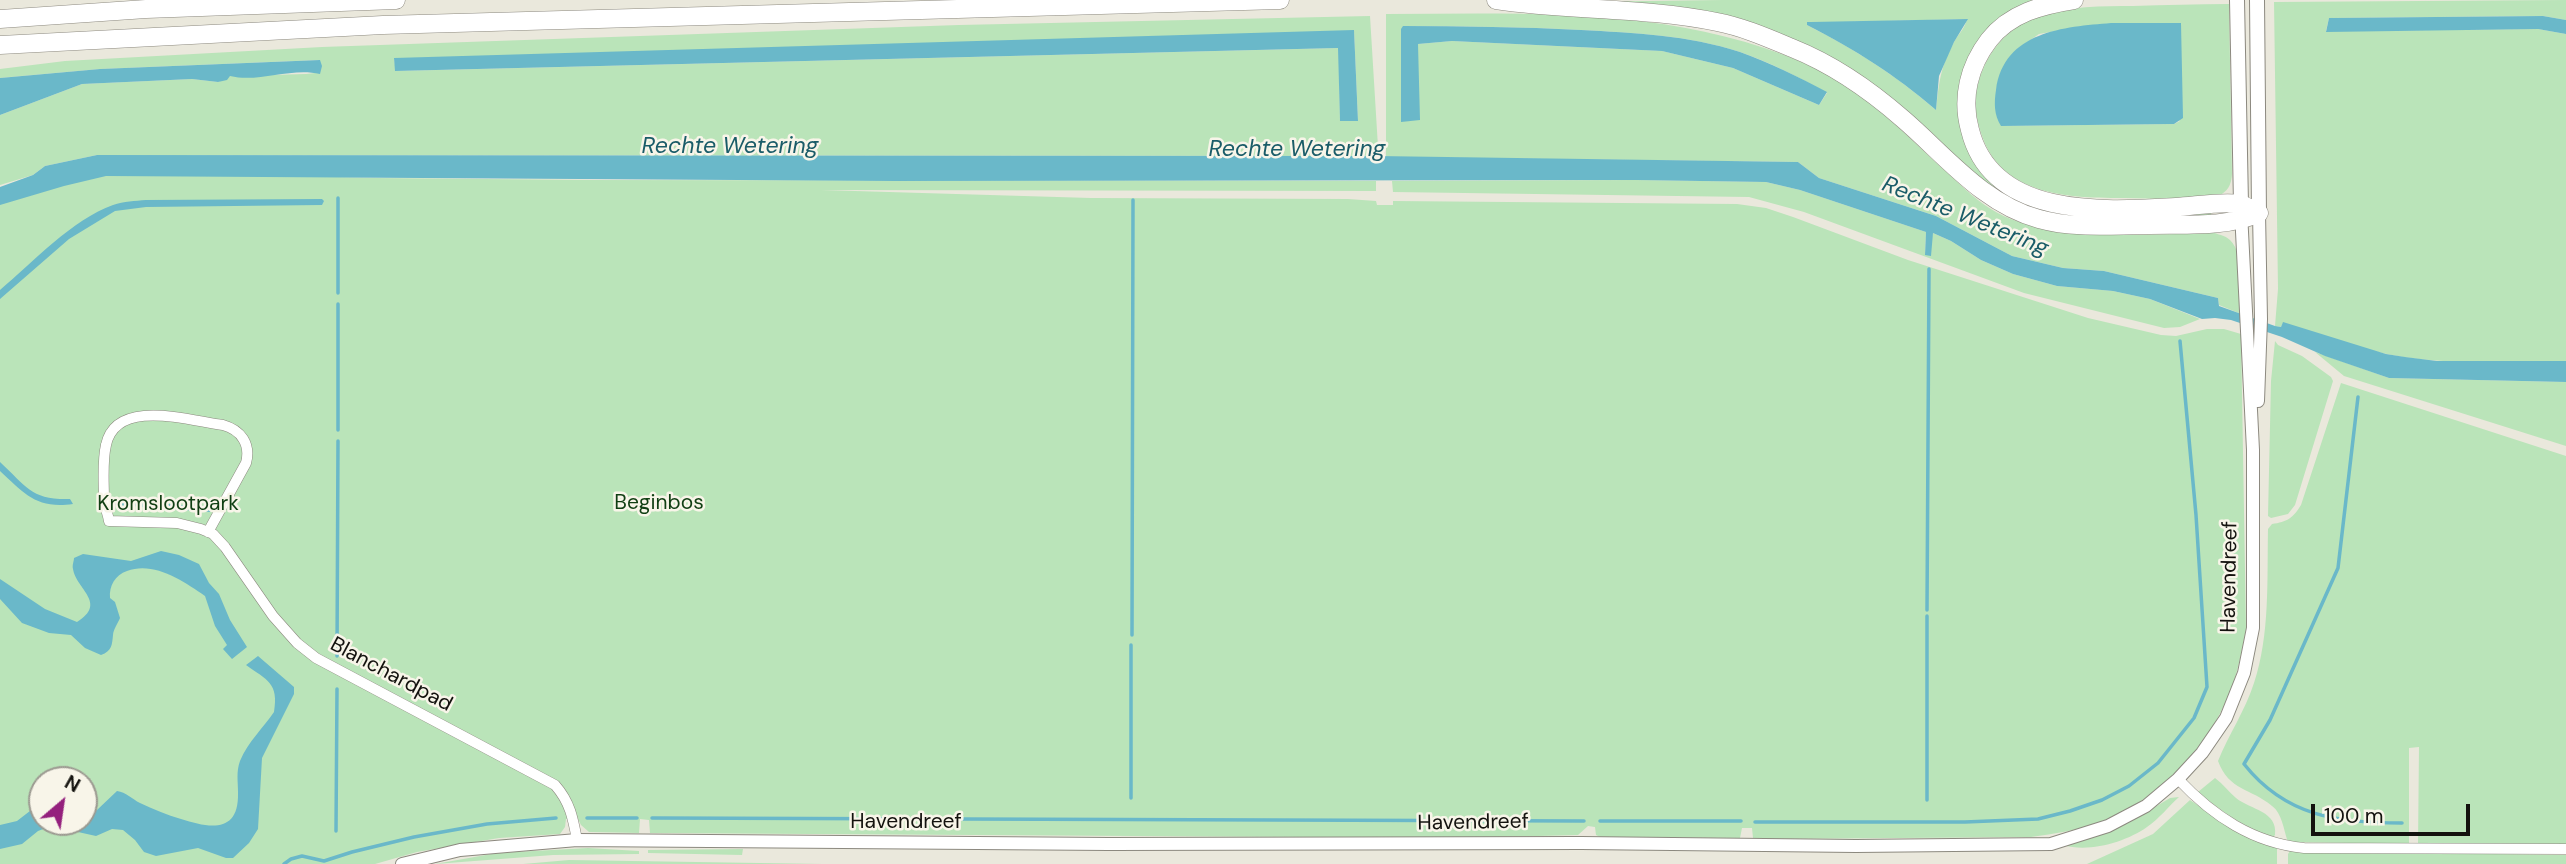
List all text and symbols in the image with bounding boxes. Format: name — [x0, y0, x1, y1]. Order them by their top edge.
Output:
water label: Rechte Wetering — [642, 133, 818, 161]
water label: Rechte Wetering — [1209, 136, 1385, 164]
water label: Rechte Wetering — [1878, 171, 2052, 263]
park label: Beginbos — [614, 490, 704, 516]
park label: Kromslootpark — [97, 491, 239, 517]
street label: Havendreef — [2216, 521, 2244, 633]
street label: Blanchardpad — [326, 632, 456, 718]
north arrow — [28, 766, 98, 836]
text: N — [60, 770, 85, 798]
scale bar — [2314, 790, 2473, 834]
text: 100 m — [2324, 802, 2384, 830]
street label: Havendreef — [850, 809, 962, 835]
street label: Havendreef — [1417, 809, 1529, 837]

